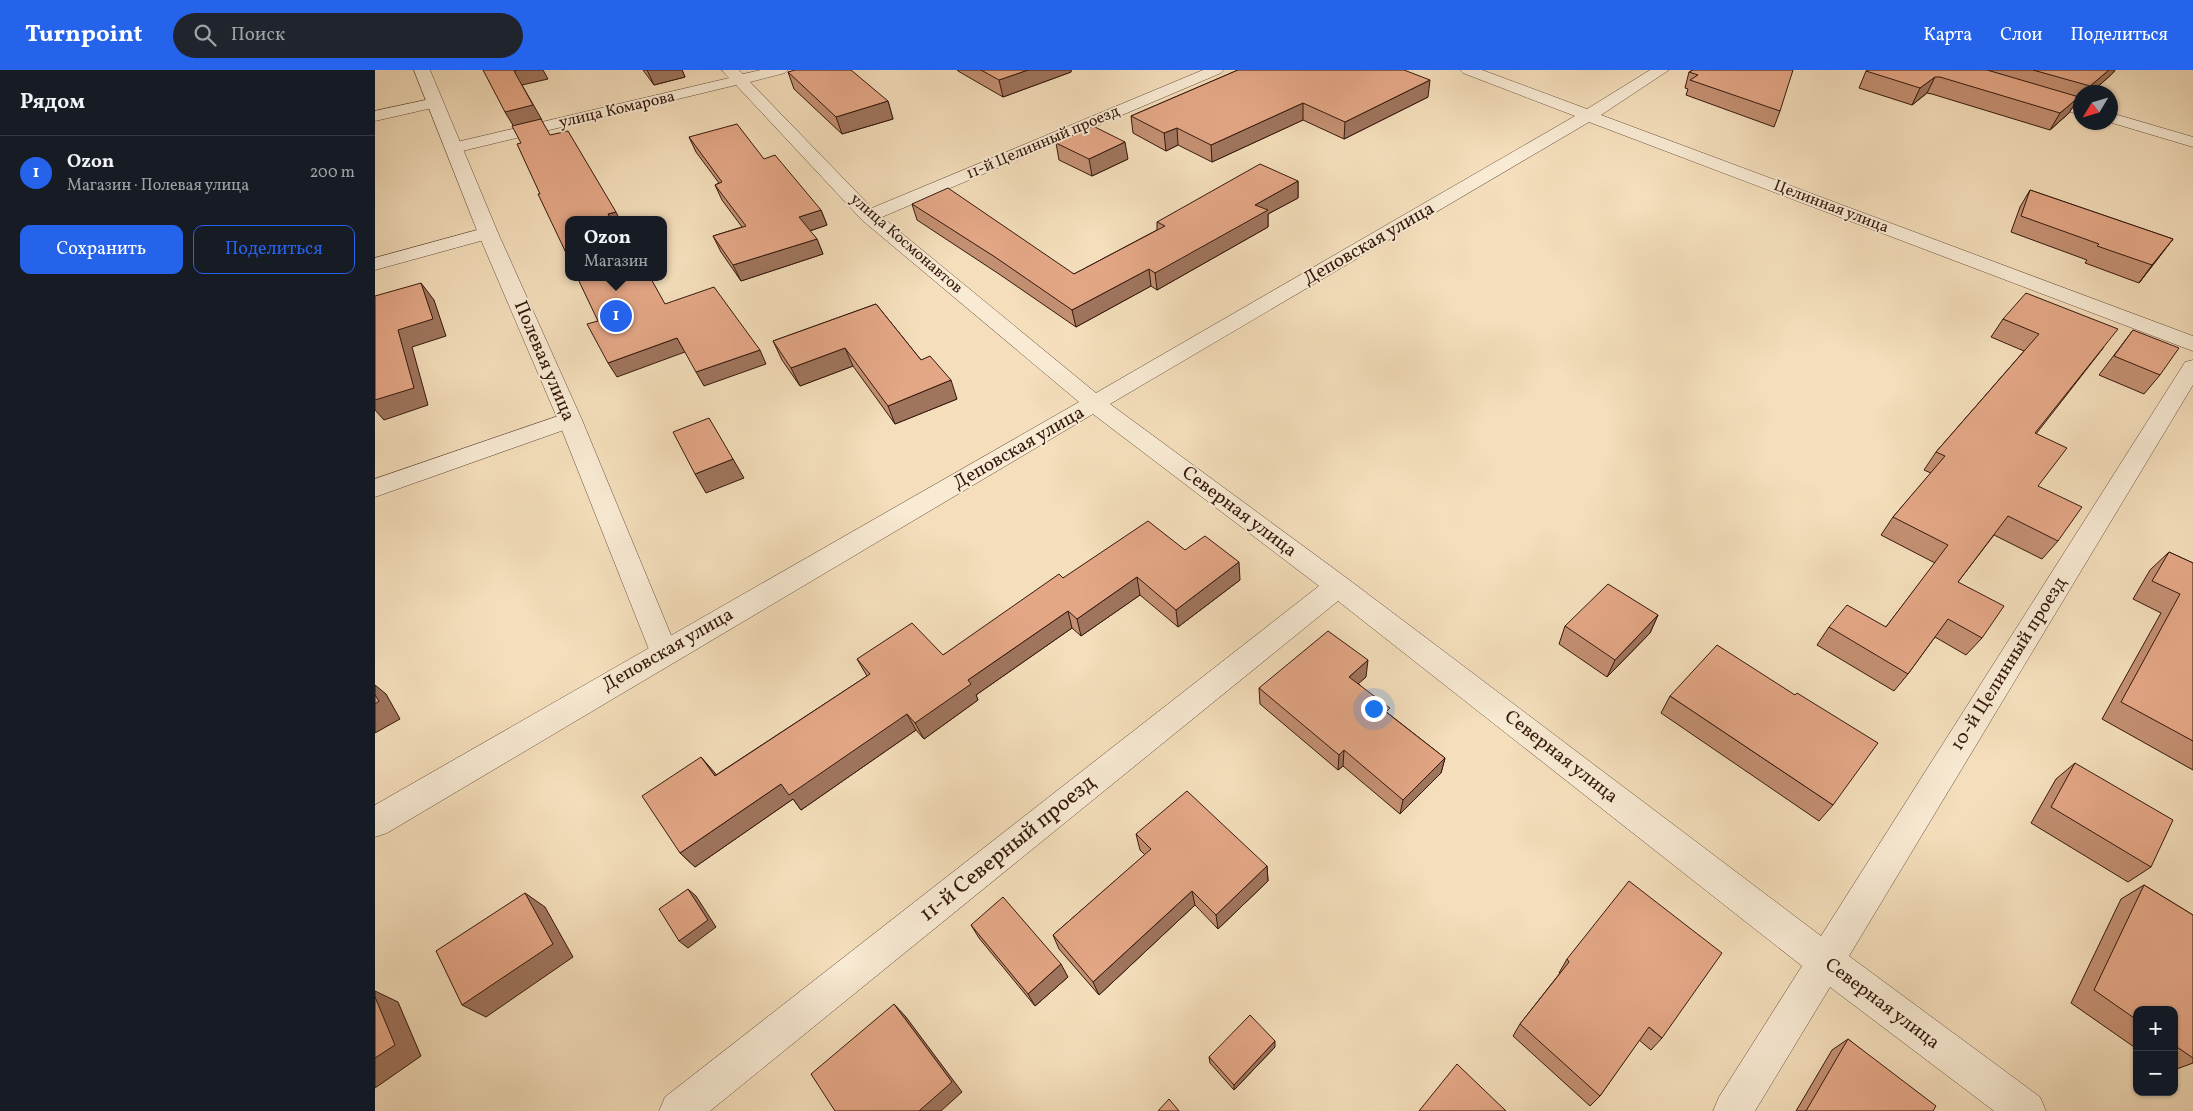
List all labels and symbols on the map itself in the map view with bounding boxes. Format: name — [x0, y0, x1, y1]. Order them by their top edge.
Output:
north arrow — [2073, 85, 2118, 130]
street label: улица Комарова — [557, 86, 677, 134]
street label: 11-й Целинный проезд — [963, 101, 1123, 185]
street label: Целинная улица — [1770, 175, 1892, 239]
street label: улица Космонавтов — [845, 189, 967, 299]
street label: Деповская улица — [1299, 196, 1439, 292]
street label: Полевая улица — [507, 297, 581, 425]
pin: 1 — [600, 297, 632, 335]
street label: Деповская улица — [949, 400, 1089, 496]
street label: Северная улица — [1176, 460, 1302, 564]
street label: 10-й Целинный проезд — [1945, 572, 2073, 756]
street label: Деповская улица — [598, 602, 738, 698]
your location — [1361, 696, 1387, 722]
street label: Северная улица — [1499, 704, 1623, 810]
street label: 11-й Северный проезд — [913, 768, 1103, 930]
street label: Северная улица — [1819, 952, 1945, 1056]

